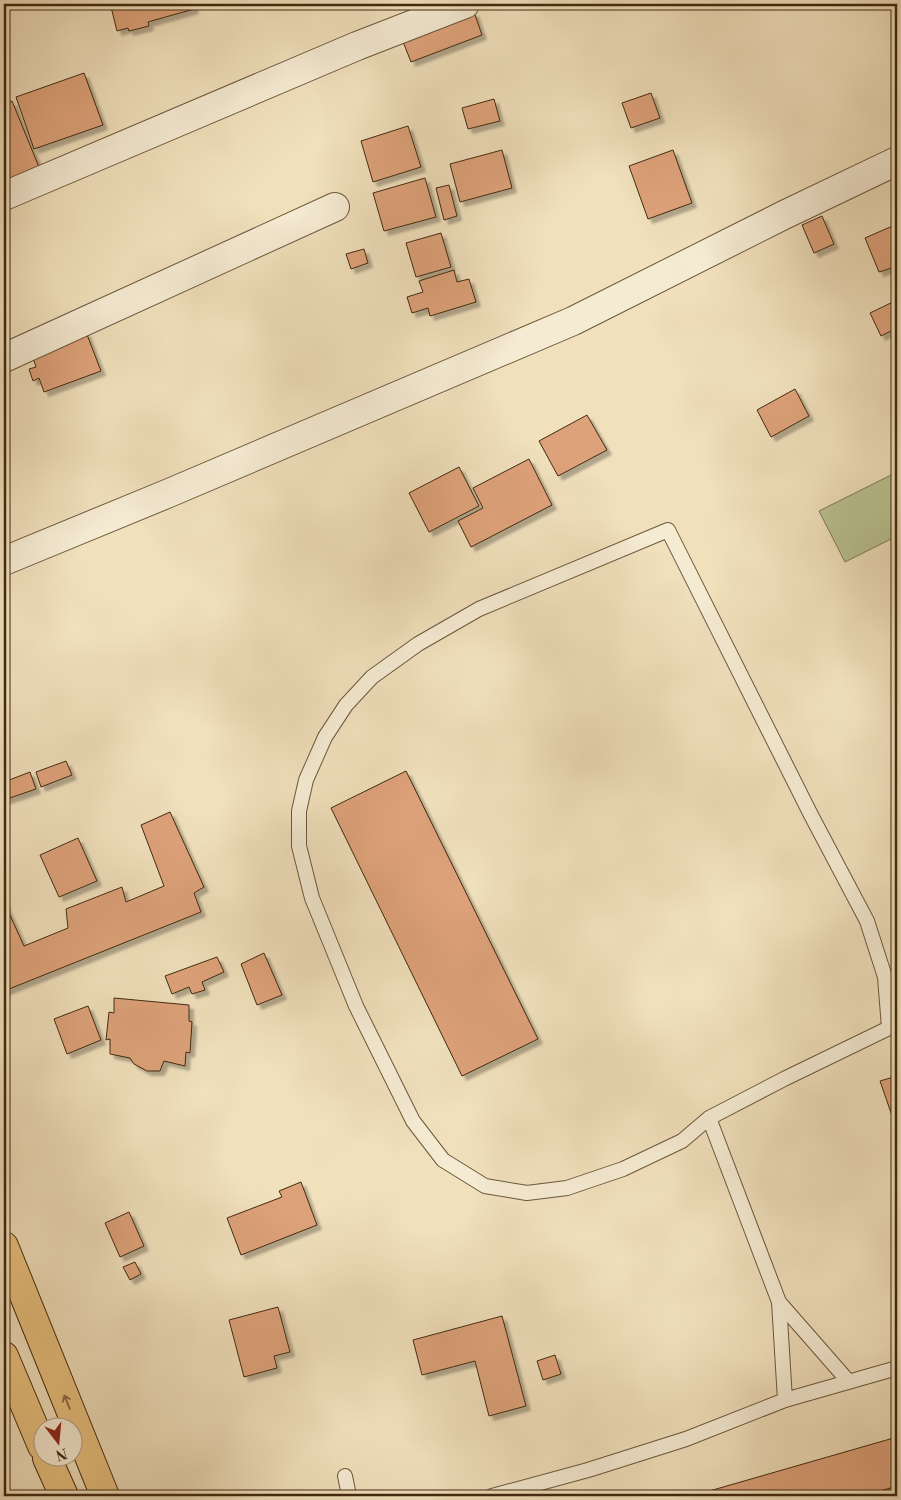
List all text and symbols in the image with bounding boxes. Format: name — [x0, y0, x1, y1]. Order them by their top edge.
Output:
one-way arrow — [62, 1395, 71, 1411]
north arrow — [32, 1418, 82, 1468]
text: N — [54, 1443, 69, 1464]

